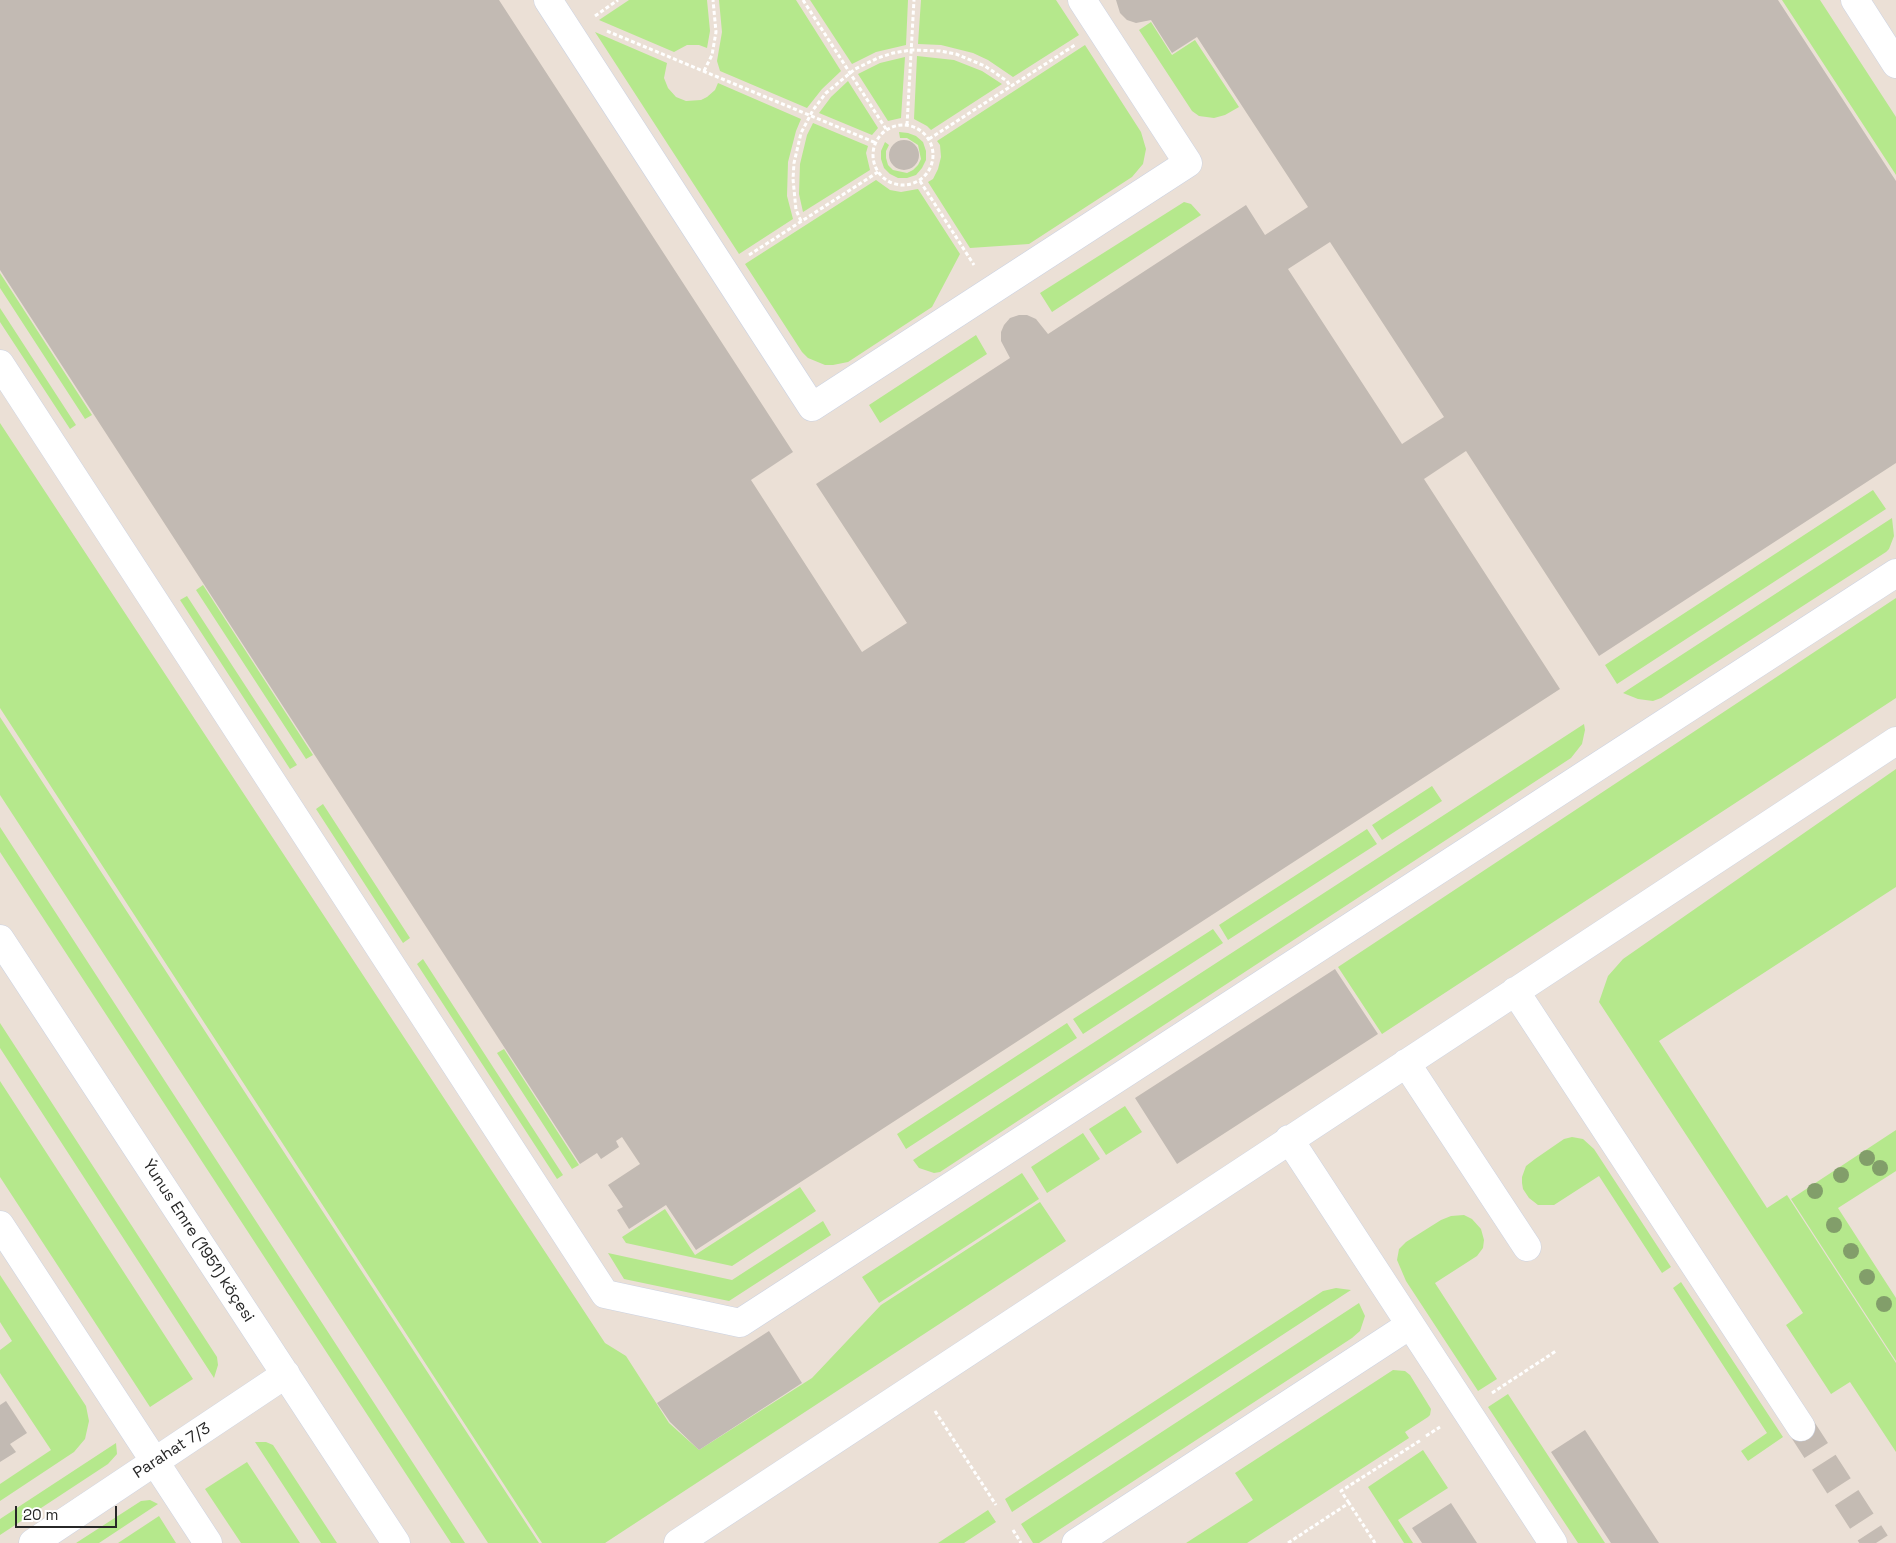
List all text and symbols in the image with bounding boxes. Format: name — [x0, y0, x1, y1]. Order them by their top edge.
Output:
street label: Ýunus Emre (1951) köçesi — [138, 1156, 258, 1326]
street label: Parahat 7/3 — [130, 1419, 214, 1483]
scale bar — [18, 1496, 120, 1528]
text: 20 m — [23, 1505, 58, 1524]

